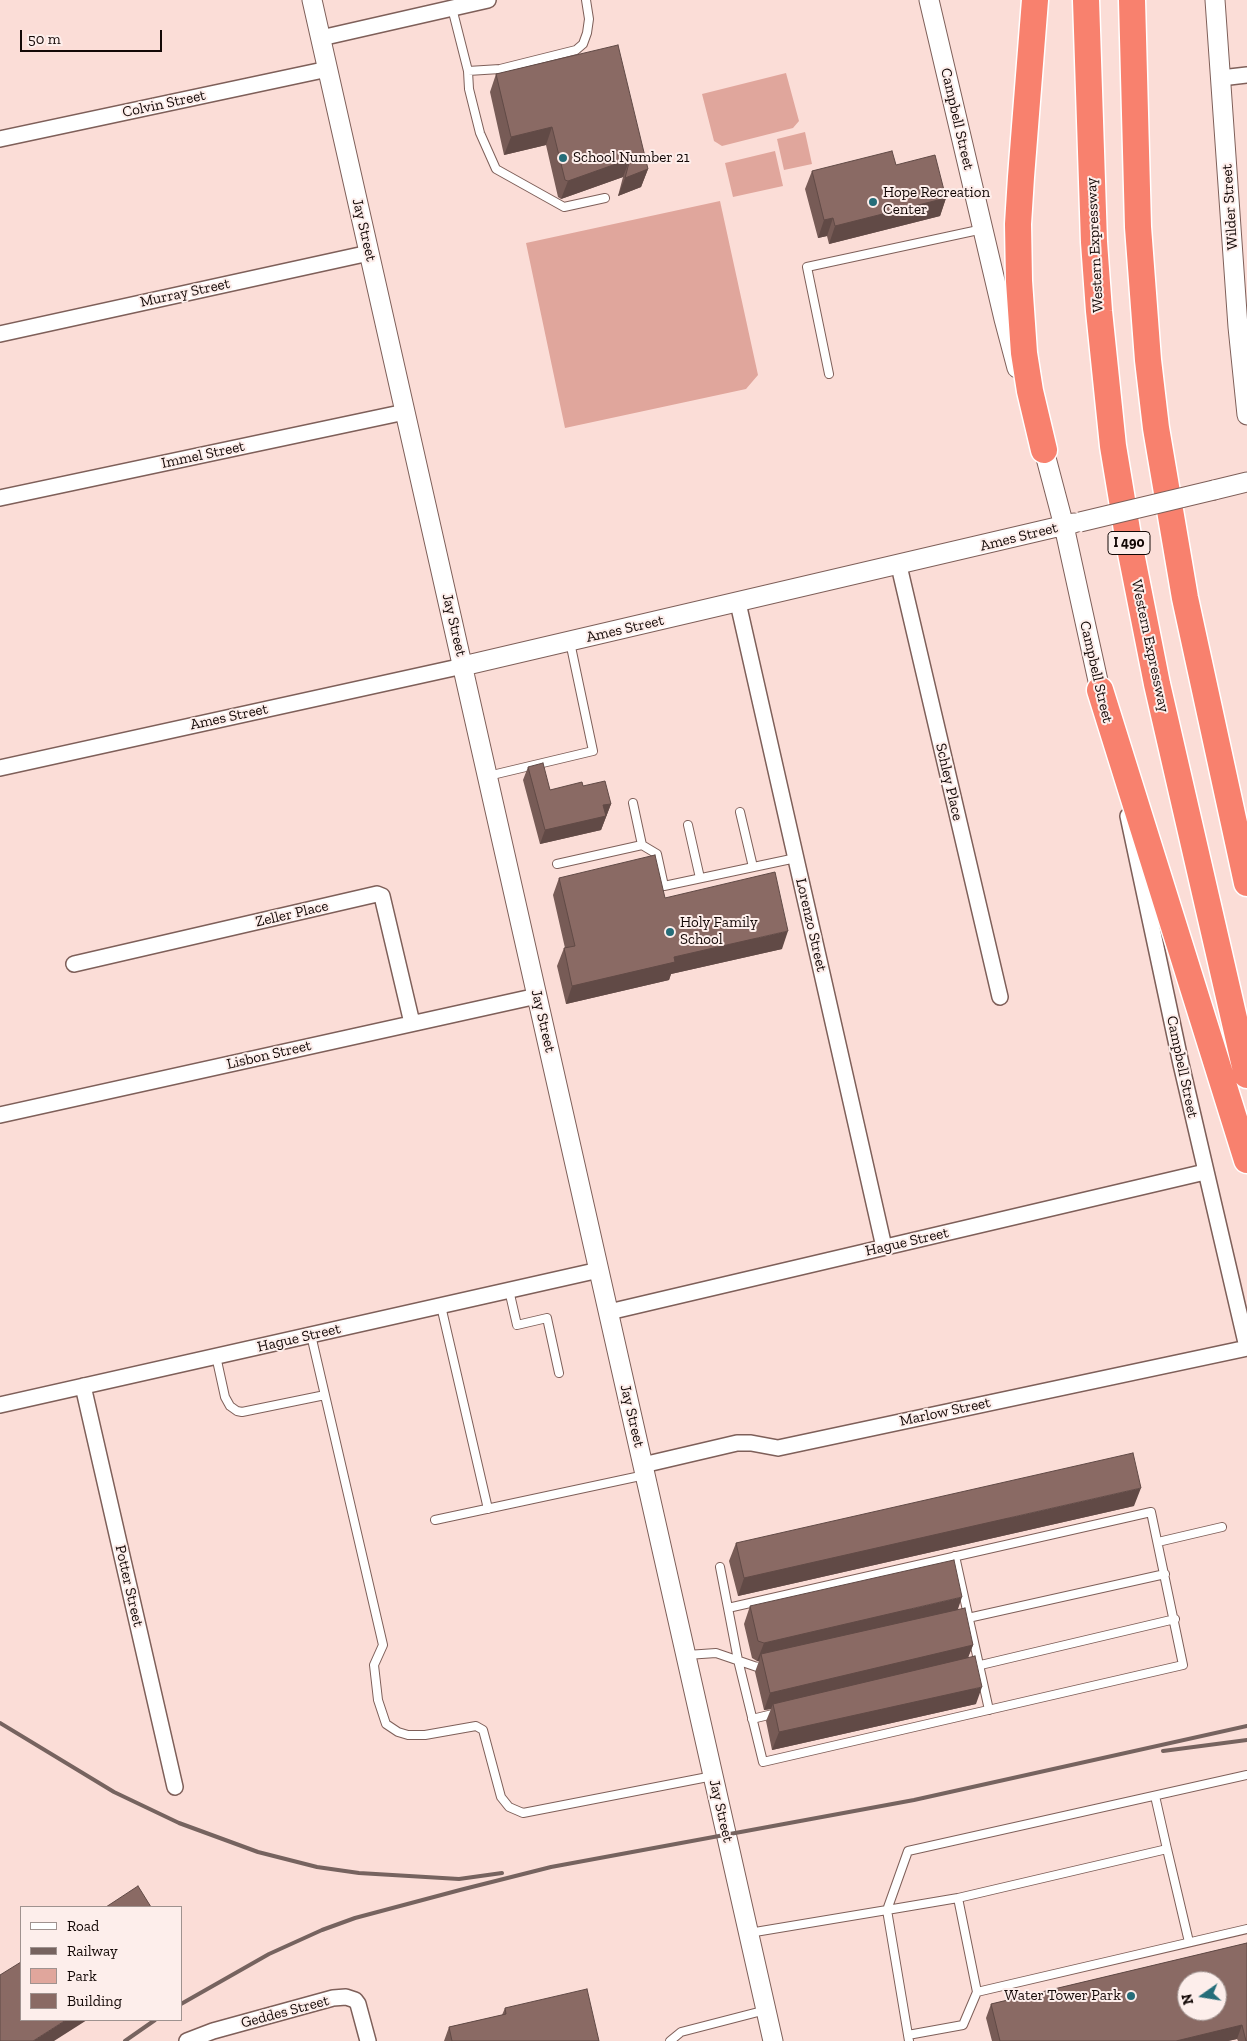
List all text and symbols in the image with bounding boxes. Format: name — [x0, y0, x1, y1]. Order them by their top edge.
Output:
scale bar — [22, 20, 165, 52]
text: 50 m — [28, 30, 61, 48]
street label: Campbell Street — [937, 66, 977, 172]
street label: Colvin Street — [121, 86, 207, 122]
place label: School Number 21 — [573, 149, 689, 167]
marker: School Number 21 — [557, 152, 569, 164]
street label: Wilder Street — [1218, 163, 1242, 251]
street label: Western Expressway — [1082, 177, 1108, 313]
place label: Hope Recreation Center — [883, 184, 990, 219]
marker: Hope Recreation Center — [867, 196, 879, 208]
street label: Jay Street — [348, 197, 380, 263]
street label: Murray Street — [138, 275, 232, 311]
street label: Immel Street — [160, 437, 246, 473]
street label: Ames Street — [978, 519, 1060, 555]
road number: I 490 — [1108, 532, 1150, 554]
street label: Western Expressway — [1127, 578, 1173, 714]
street label: Jay Street — [438, 592, 470, 658]
street label: Ames Street — [584, 611, 666, 647]
street label: Campbell Street — [1076, 619, 1116, 725]
street label: Ames Street — [188, 700, 270, 734]
street label: Schley Place — [931, 741, 967, 823]
street label: Lorenzo Street — [792, 876, 830, 974]
street label: Zeller Place — [254, 897, 330, 931]
place label: Holy Family School — [680, 914, 758, 949]
marker: Holy Family School — [664, 926, 676, 938]
street label: Jay Street — [527, 988, 559, 1054]
street label: Campbell Street — [1162, 1014, 1202, 1120]
street label: Lisbon Street — [225, 1037, 313, 1073]
street label: Hague Street — [864, 1224, 950, 1260]
street label: Hague Street — [256, 1320, 342, 1356]
street label: Jay Street — [616, 1383, 648, 1449]
street label: Marlow Street — [898, 1394, 992, 1430]
street label: Potter Street — [111, 1543, 147, 1629]
street label: Jay Street — [705, 1778, 737, 1844]
legend — [20, 1906, 182, 2021]
text: Road — [67, 1917, 99, 1935]
text: Railway — [67, 1942, 118, 1960]
text: Park — [67, 1967, 97, 1985]
north arrow — [1177, 1971, 1227, 2021]
place label: Water Tower Park — [1004, 1987, 1121, 2005]
marker: Water Tower Park — [1125, 1990, 1137, 2002]
text: Building — [67, 1992, 122, 2010]
street label: Geddes Street — [239, 1992, 331, 2032]
text: N — [1178, 1992, 1197, 2006]

